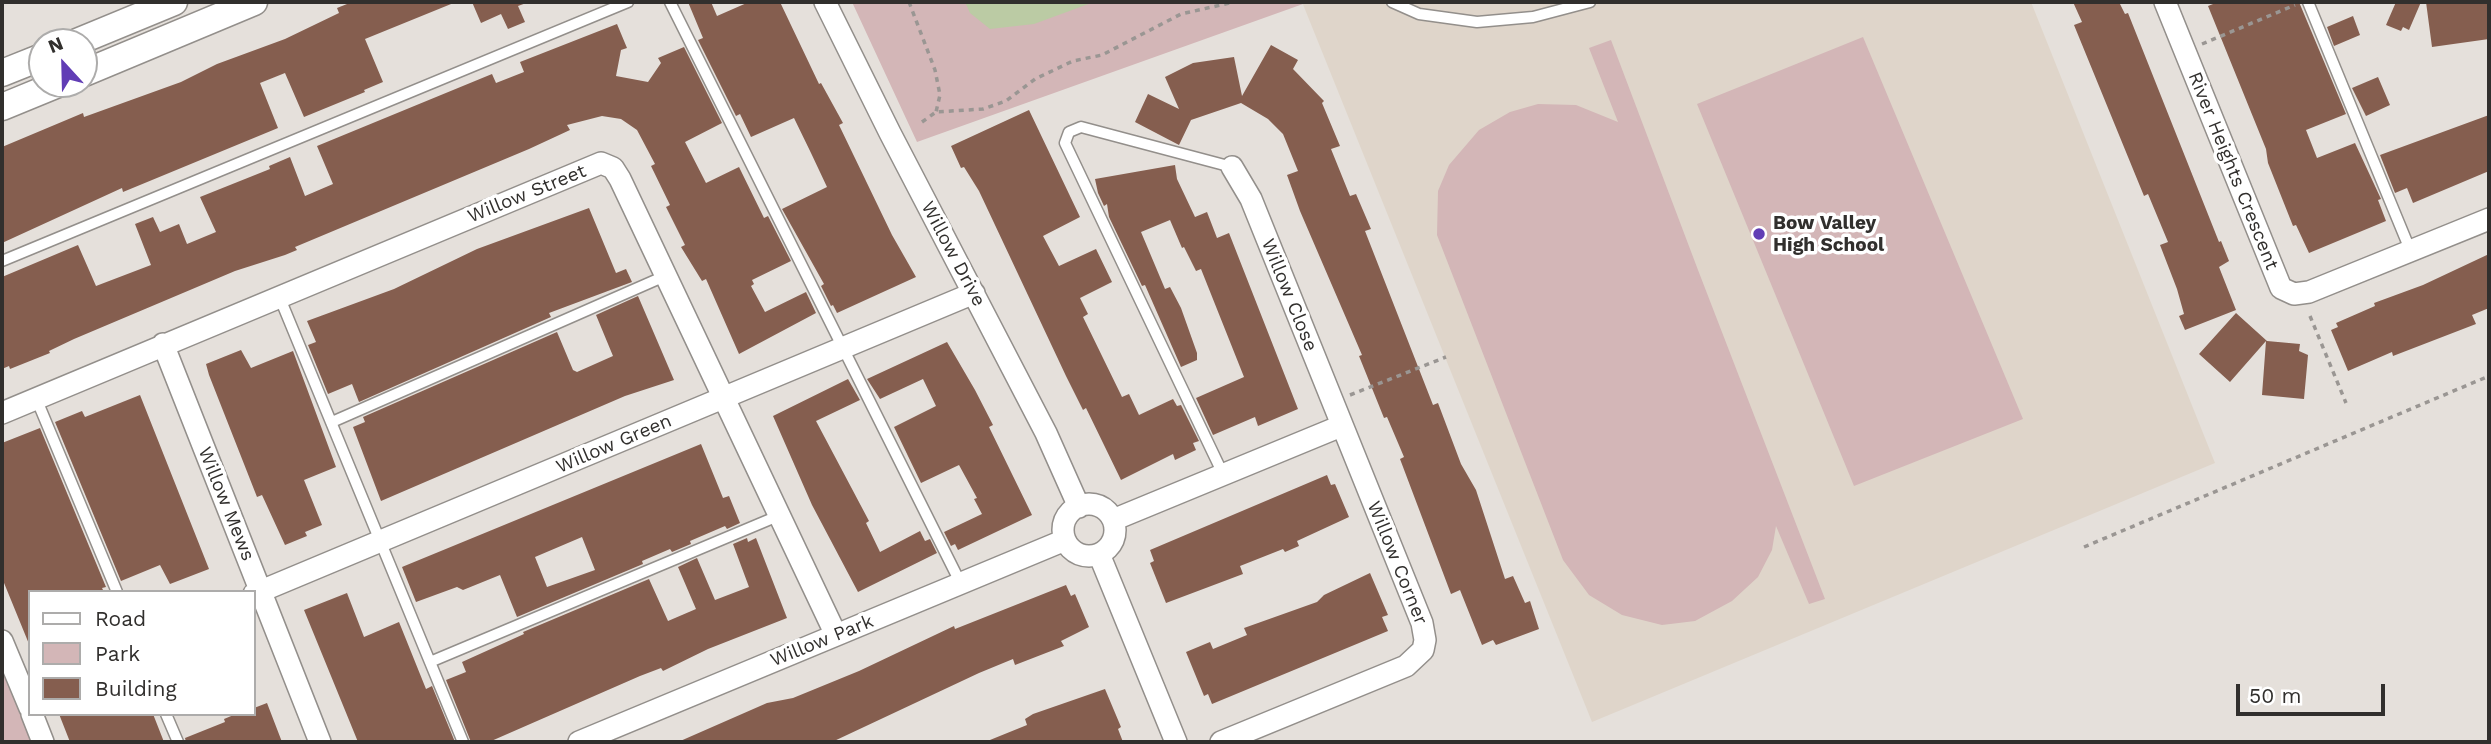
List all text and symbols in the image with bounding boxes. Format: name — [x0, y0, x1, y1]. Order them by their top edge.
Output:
north arrow — [28, 28, 98, 98]
text: N — [45, 32, 67, 58]
street label: River Heights Crescent — [2183, 69, 2283, 273]
street label: Willow Street — [465, 160, 589, 228]
street label: Willow Drive — [916, 198, 990, 310]
place label: Bow Valley High School — [1773, 212, 1884, 256]
marker: Bow Valley High School — [1751, 226, 1767, 242]
street label: Willow Close — [1256, 235, 1322, 355]
street label: Willow Green — [553, 409, 675, 479]
street label: Willow Mews — [193, 444, 259, 564]
street label: Willow Corner — [1362, 498, 1432, 628]
legend — [28, 590, 256, 716]
text: Road — [95, 606, 146, 631]
street label: Willow Park — [767, 610, 877, 672]
text: Park — [95, 641, 140, 666]
scale bar — [2239, 670, 2388, 714]
text: Building — [95, 676, 177, 701]
text: 50 m — [2249, 683, 2301, 708]

